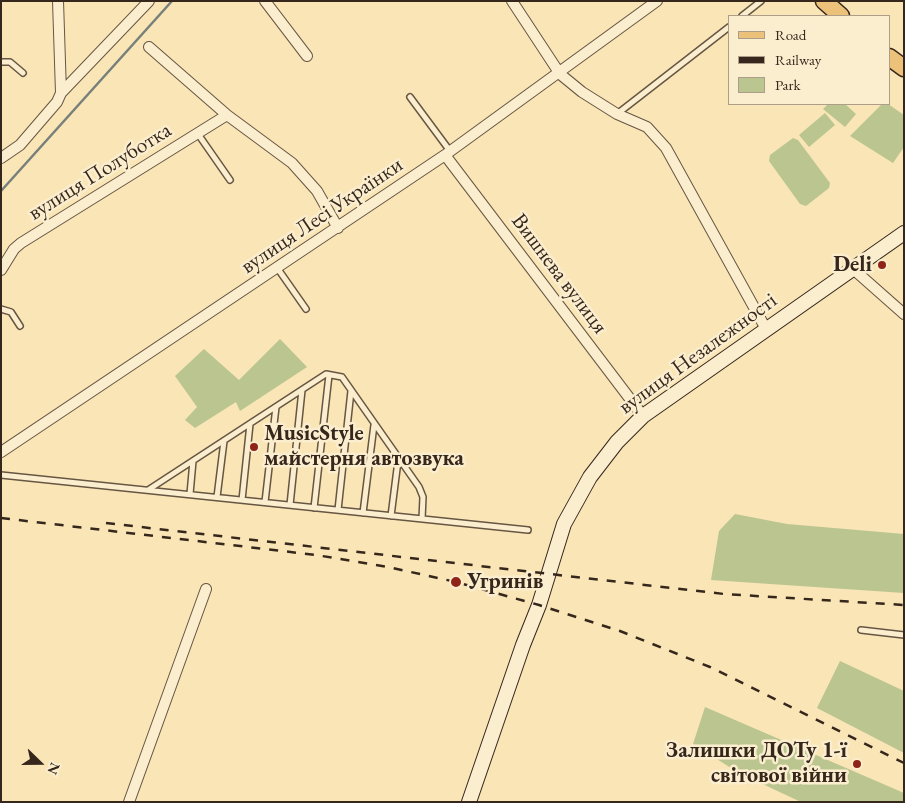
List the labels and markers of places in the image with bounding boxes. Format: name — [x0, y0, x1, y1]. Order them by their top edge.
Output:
place label: Deli — [833, 252, 872, 278]
marker: Deli — [876, 259, 888, 271]
place label: MusicStyle майстерня автозвука — [264, 421, 464, 472]
marker: MusicStyle майстерня автозвука — [248, 441, 260, 453]
place label: Угринів — [467, 569, 543, 595]
marker: Угринів — [449, 575, 463, 589]
place label: Залишки ДОТу 1-ї світової війни — [666, 738, 847, 789]
marker: Залишки ДОТу 1-ї світової війни — [851, 758, 863, 770]

